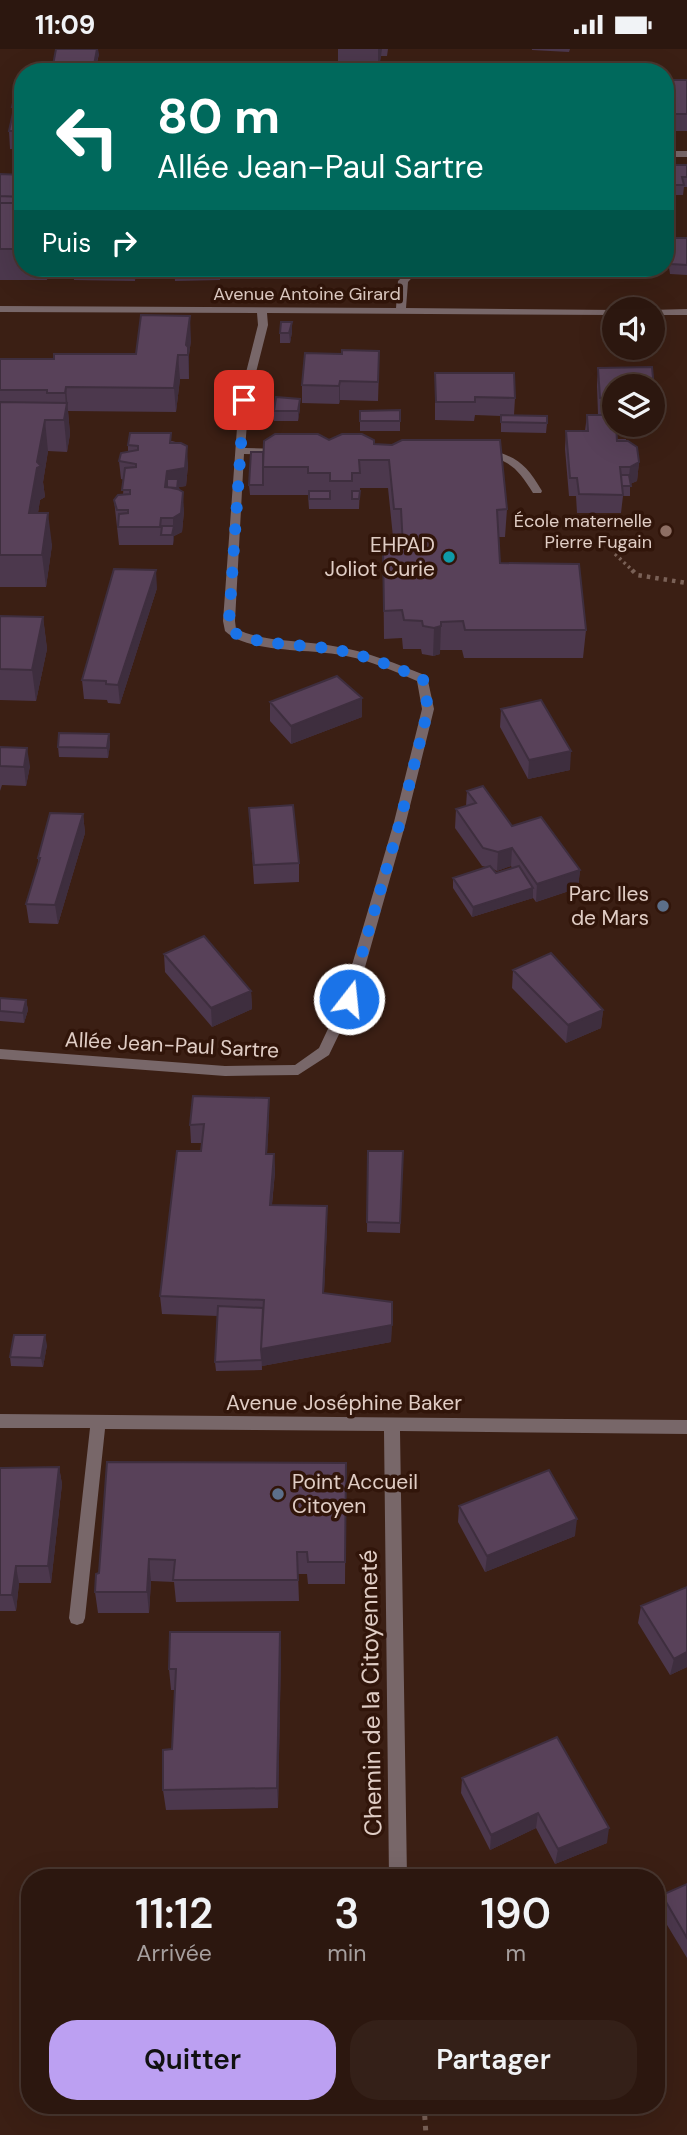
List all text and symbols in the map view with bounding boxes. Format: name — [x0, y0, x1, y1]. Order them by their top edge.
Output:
text: 11:09 — [35, 8, 95, 42]
text: 80 m — [157, 84, 280, 148]
icon: left — [42, 91, 133, 182]
text: Allée Jean-Paul Sartre — [157, 146, 484, 188]
icon: right — [105, 224, 143, 262]
text: Puis — [42, 226, 91, 260]
street label: Avenue Antoine Girard — [213, 282, 401, 306]
map controls — [602, 297, 665, 437]
button: sound — [602, 297, 665, 360]
pin — [214, 370, 274, 430]
button: layers — [602, 374, 665, 437]
icon: arrive — [225, 381, 263, 419]
place label: École maternelle Pierre Fugain — [514, 509, 652, 554]
marker: École maternelle Pierre Fugain — [658, 523, 674, 539]
place label: EHPAD Joliot Curie — [325, 531, 435, 583]
marker: EHPAD Joliot Curie — [441, 549, 457, 565]
place label: Parc Iles de Mars — [569, 880, 649, 932]
marker: Parc Iles de Mars — [655, 898, 671, 914]
position arrow — [312, 962, 386, 1036]
street label: Allée Jean-Paul Sartre — [64, 1025, 280, 1065]
street label: Avenue Joséphine Baker — [226, 1389, 462, 1417]
place label: Point Accueil Citoyen — [292, 1468, 418, 1520]
marker: Point Accueil Citoyen — [270, 1486, 286, 1502]
street label: Chemin de la Citoyenneté — [353, 1550, 388, 1836]
text: 11:12 — [135, 1886, 213, 1941]
text: 3 — [334, 1886, 359, 1941]
text: 190 — [480, 1886, 551, 1941]
text: Arrivée — [136, 1938, 212, 1968]
text: min — [327, 1938, 366, 1968]
text: m — [505, 1938, 526, 1968]
button: Quitter — [49, 2020, 336, 2100]
button: Partager — [350, 2020, 637, 2100]

